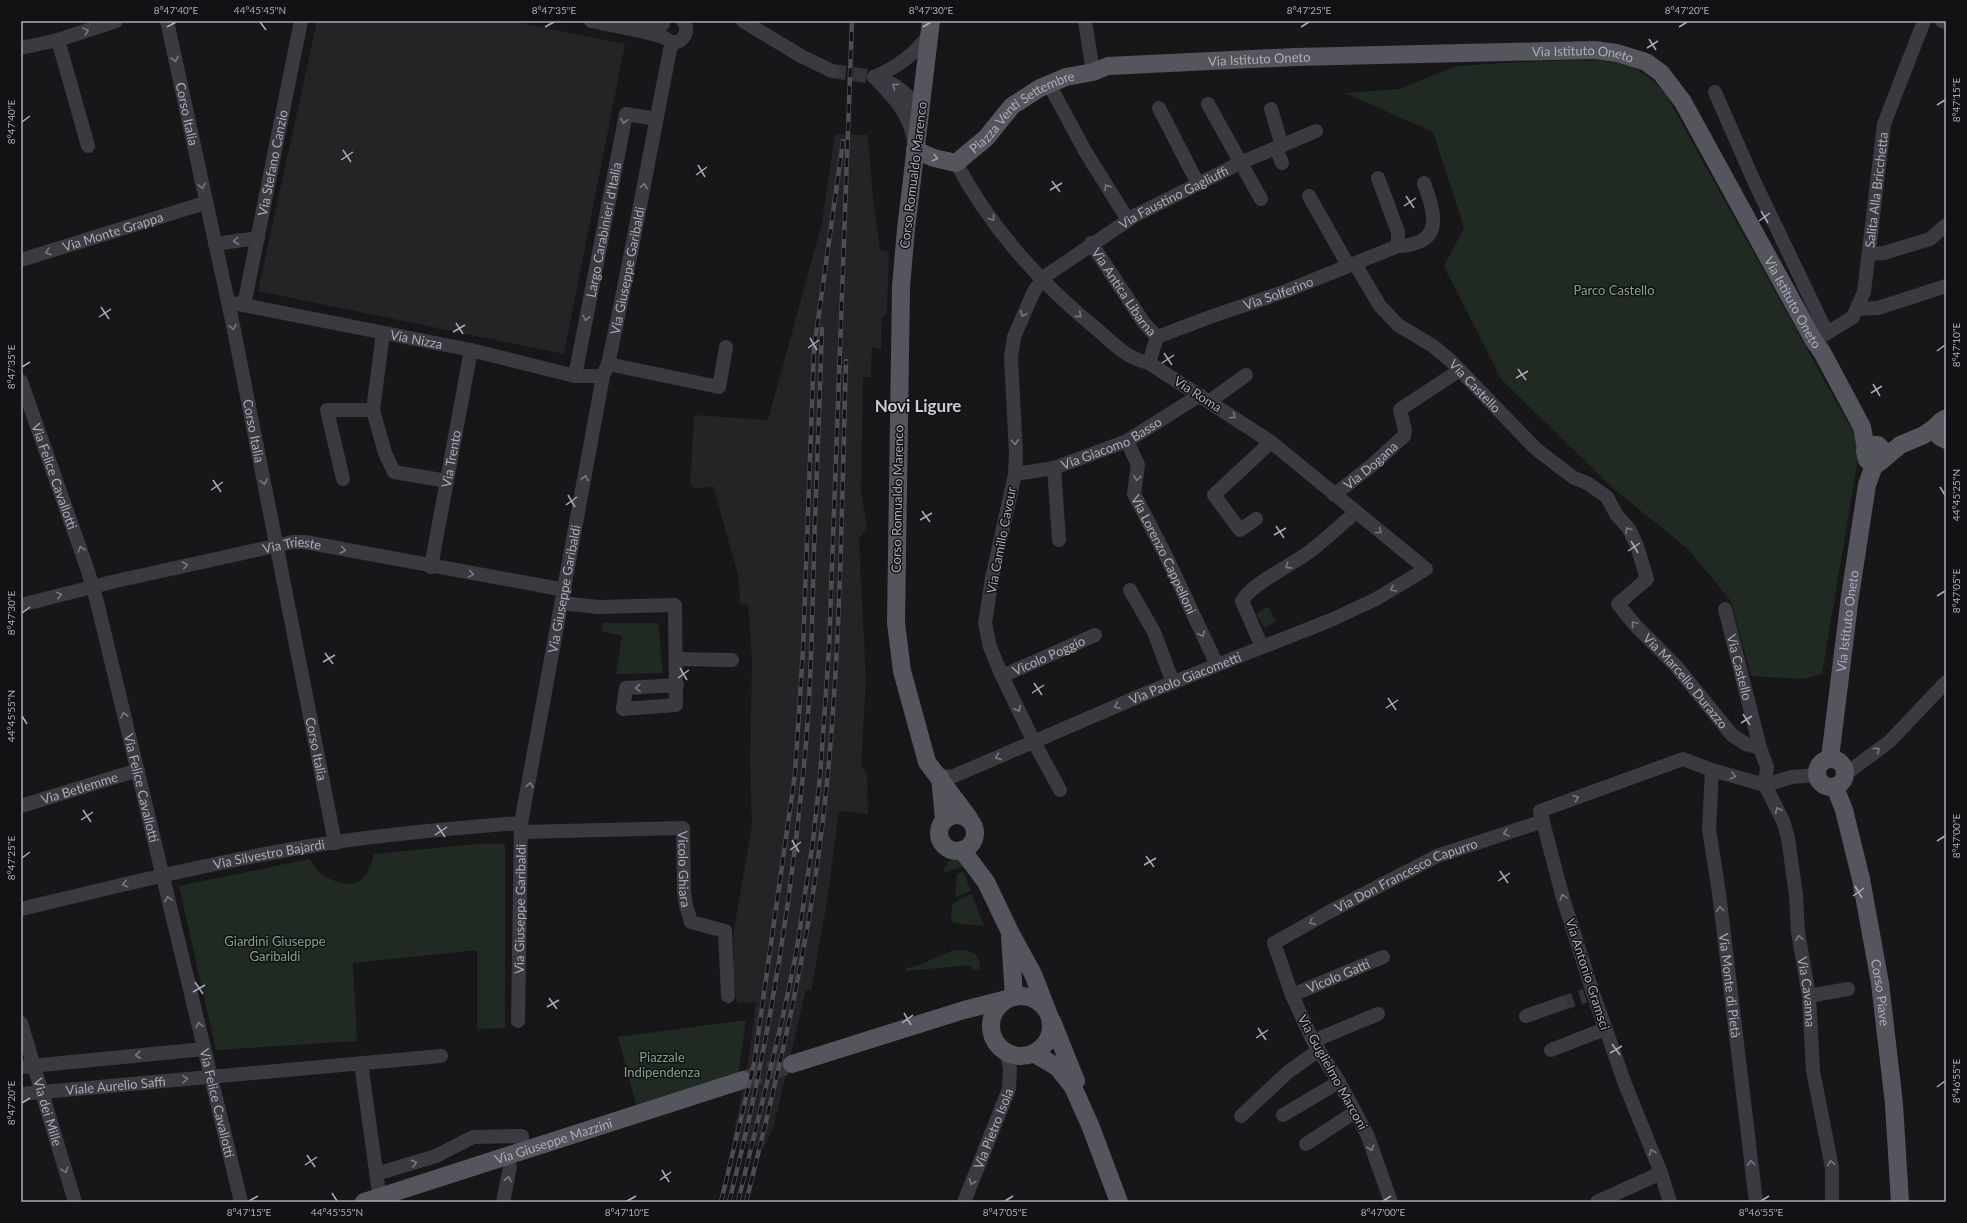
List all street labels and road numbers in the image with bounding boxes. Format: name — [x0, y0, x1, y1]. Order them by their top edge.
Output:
street label: Via Istituto Oneto — [1532, 42, 1636, 66]
street label: Via Istituto Oneto — [1208, 49, 1311, 69]
street label: Piazza Venti Settembre — [966, 68, 1076, 157]
street label: Corso Italia — [173, 81, 202, 147]
street label: Corso Romualdo Marenco — [896, 101, 930, 249]
street label: Via Stefano Canzio — [254, 108, 291, 217]
street label: Salita Alla Bricchetta — [1861, 131, 1891, 249]
street label: Largo Carabinieri d'Italia — [582, 161, 624, 299]
street label: Via Faustino Gagliuffi — [1116, 162, 1231, 232]
street label: Via Giuseppe Garibaldi — [607, 205, 648, 336]
street label: Via Monte Grappa — [60, 208, 165, 255]
street label: Via Antica Libarna — [1088, 245, 1160, 339]
street label: Via Istituto Oneto — [1761, 254, 1825, 352]
street label: Via Solferino — [1241, 273, 1315, 313]
street label: Via Nizza — [389, 326, 444, 352]
street label: Via Castello — [1446, 356, 1504, 416]
street label: Via Roma — [1171, 373, 1225, 415]
street label: Corso Italia — [240, 398, 268, 464]
street label: Via Giacomo Basso — [1059, 413, 1164, 473]
street label: Via Felice Cavallotti — [29, 421, 81, 531]
street label: Corso Romualdo Marenco — [888, 425, 906, 573]
street label: Via Trento — [438, 429, 464, 489]
street label: Via Dogana — [1340, 438, 1401, 493]
street label: Via Camillo Cavour — [983, 485, 1019, 595]
street label: Via Lorenzo Cappelloni — [1128, 492, 1200, 616]
street label: Via Giuseppe Garibaldi — [544, 524, 584, 654]
street label: Via Trieste — [261, 534, 323, 556]
street label: Via Istituto Oneto — [1833, 569, 1862, 673]
street label: Via Marcello Durazzo — [1640, 630, 1732, 732]
street label: Vicolo Poggio — [1010, 632, 1088, 678]
street label: Via Castello — [1724, 632, 1756, 702]
street label: Via Paolo Giacometti — [1127, 648, 1243, 708]
street label: Corso Italia — [302, 716, 331, 782]
street label: Via Felice Cavallotti — [121, 732, 162, 844]
street label: Via Betlemme — [39, 769, 120, 807]
street label: Vicolo Ghiara — [675, 831, 694, 908]
street label: Via Don Francesco Capurro — [1332, 835, 1479, 916]
street label: Via Silvestro Bajardi — [212, 836, 326, 872]
street label: Via Giuseppe Garibaldi — [511, 844, 529, 974]
street label: Via Antonio Gramsci — [1562, 916, 1614, 1032]
street label: Via Monte di Pietà — [1716, 932, 1744, 1039]
street label: Vicolo Gatti — [1304, 955, 1372, 996]
street label: Via Cavanna — [1794, 956, 1819, 1028]
street label: Corso Piave — [1868, 958, 1893, 1027]
street label: Via Guglielmo Marconi — [1295, 1012, 1371, 1132]
street label: Via Felice Cavallotti — [196, 1047, 238, 1159]
street label: Viale Aurelio Saffi — [65, 1073, 166, 1098]
street label: Via dei Mille — [30, 1076, 66, 1148]
street label: Via Pietro Isola — [970, 1086, 1016, 1171]
street label: Via Giuseppe Mazzini — [493, 1115, 614, 1167]

